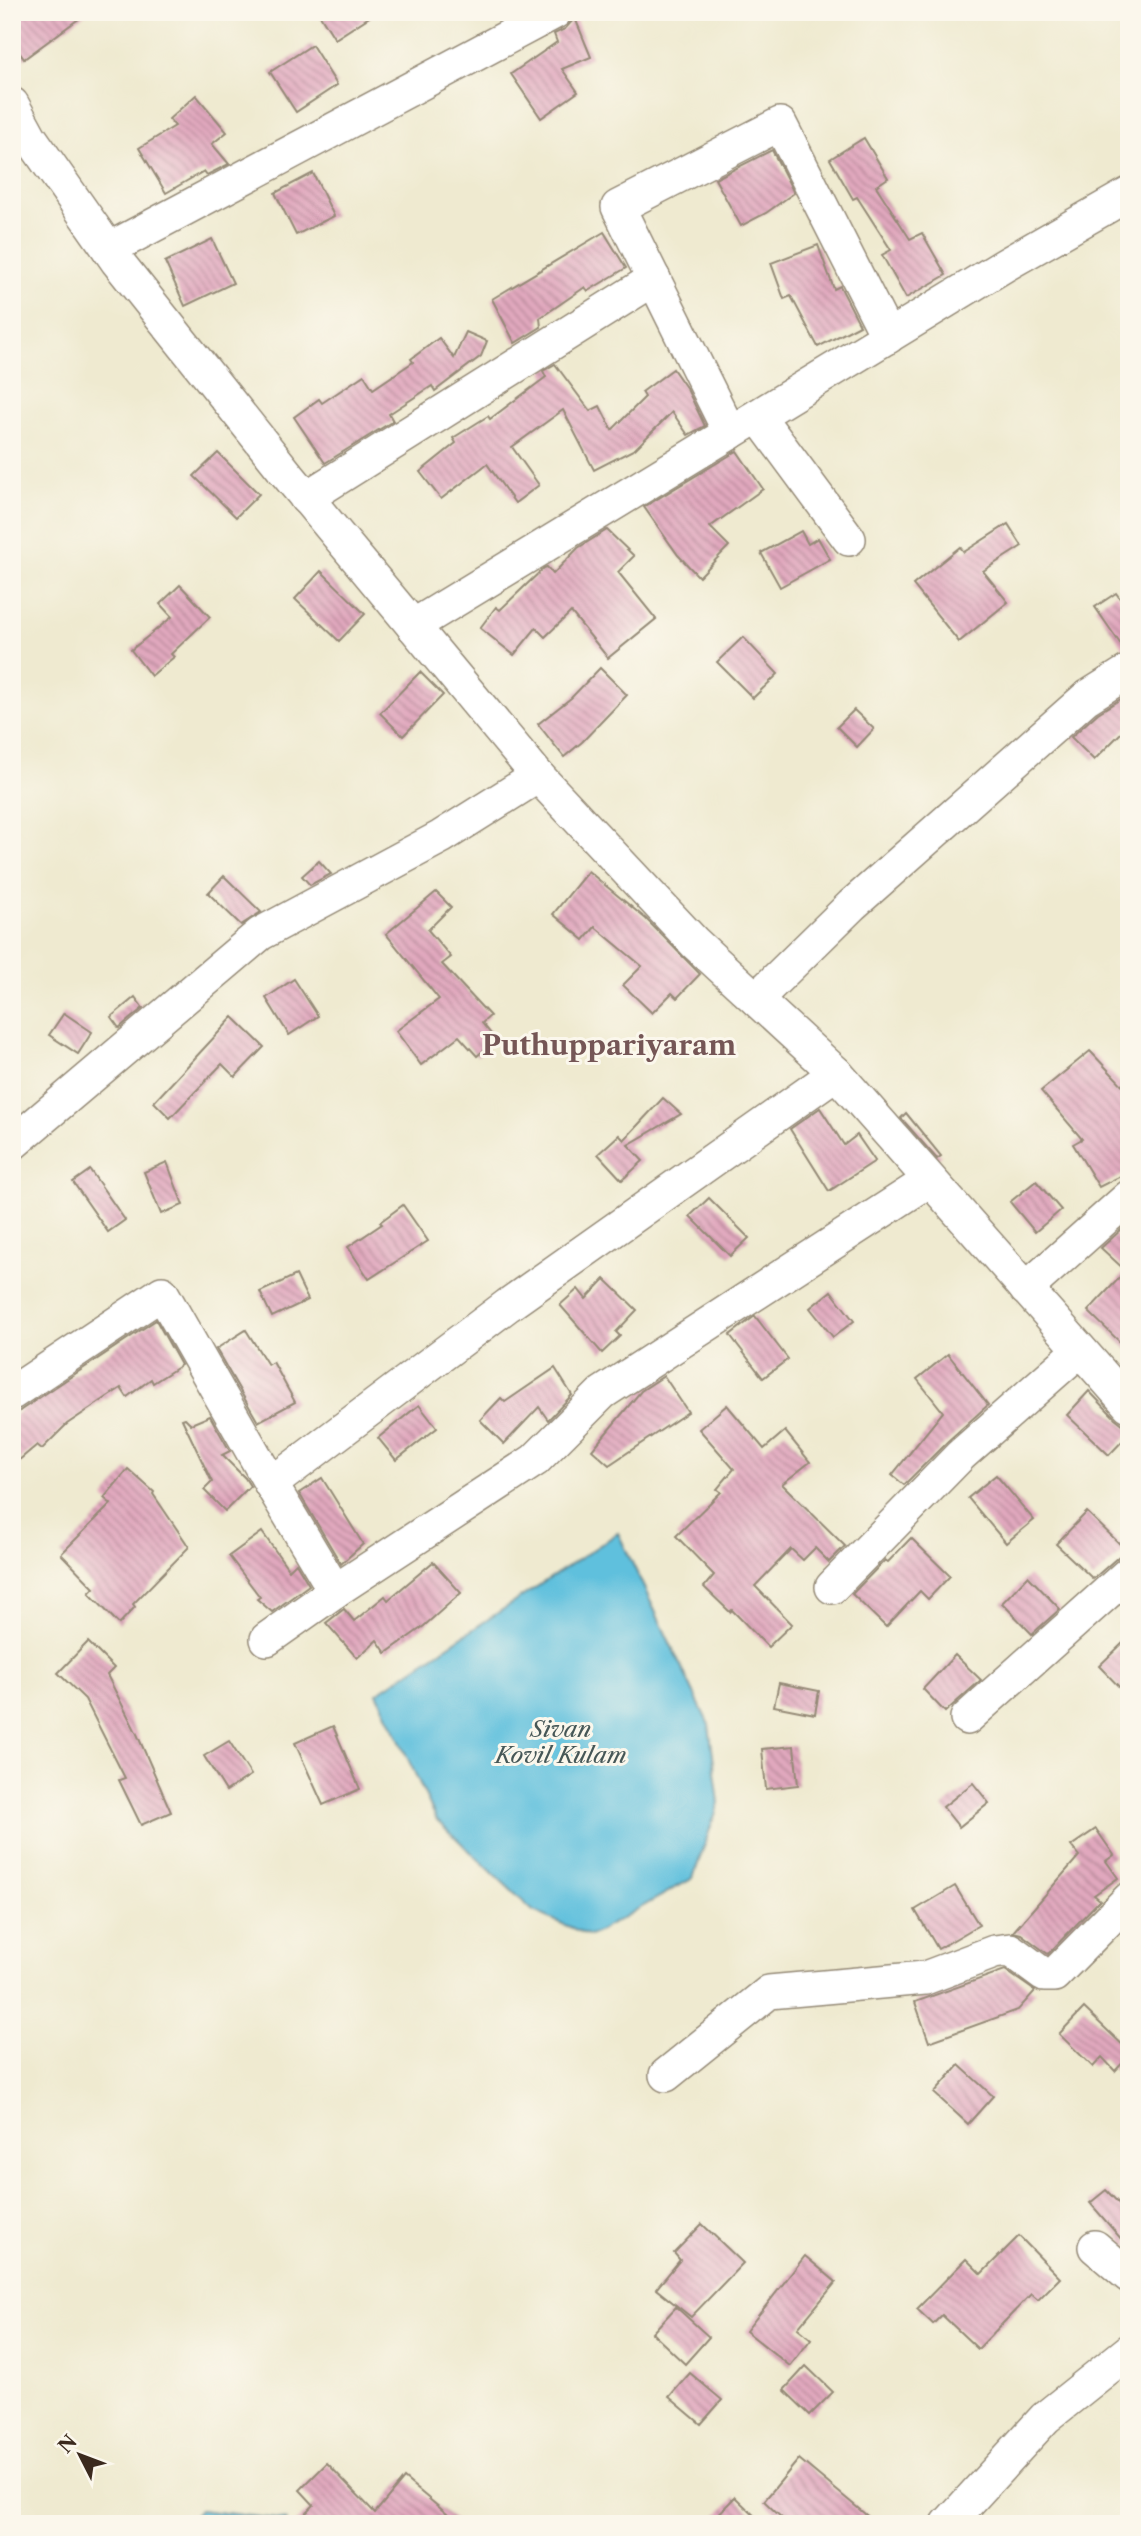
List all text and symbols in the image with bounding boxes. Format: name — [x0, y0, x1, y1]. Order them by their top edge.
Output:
district label: Puthuppariyaram — [482, 1028, 736, 1062]
water label: Sivan Kovil Kulam — [493, 1715, 627, 1769]
north arrow — [46, 2420, 116, 2490]
text: N — [54, 2430, 82, 2458]

